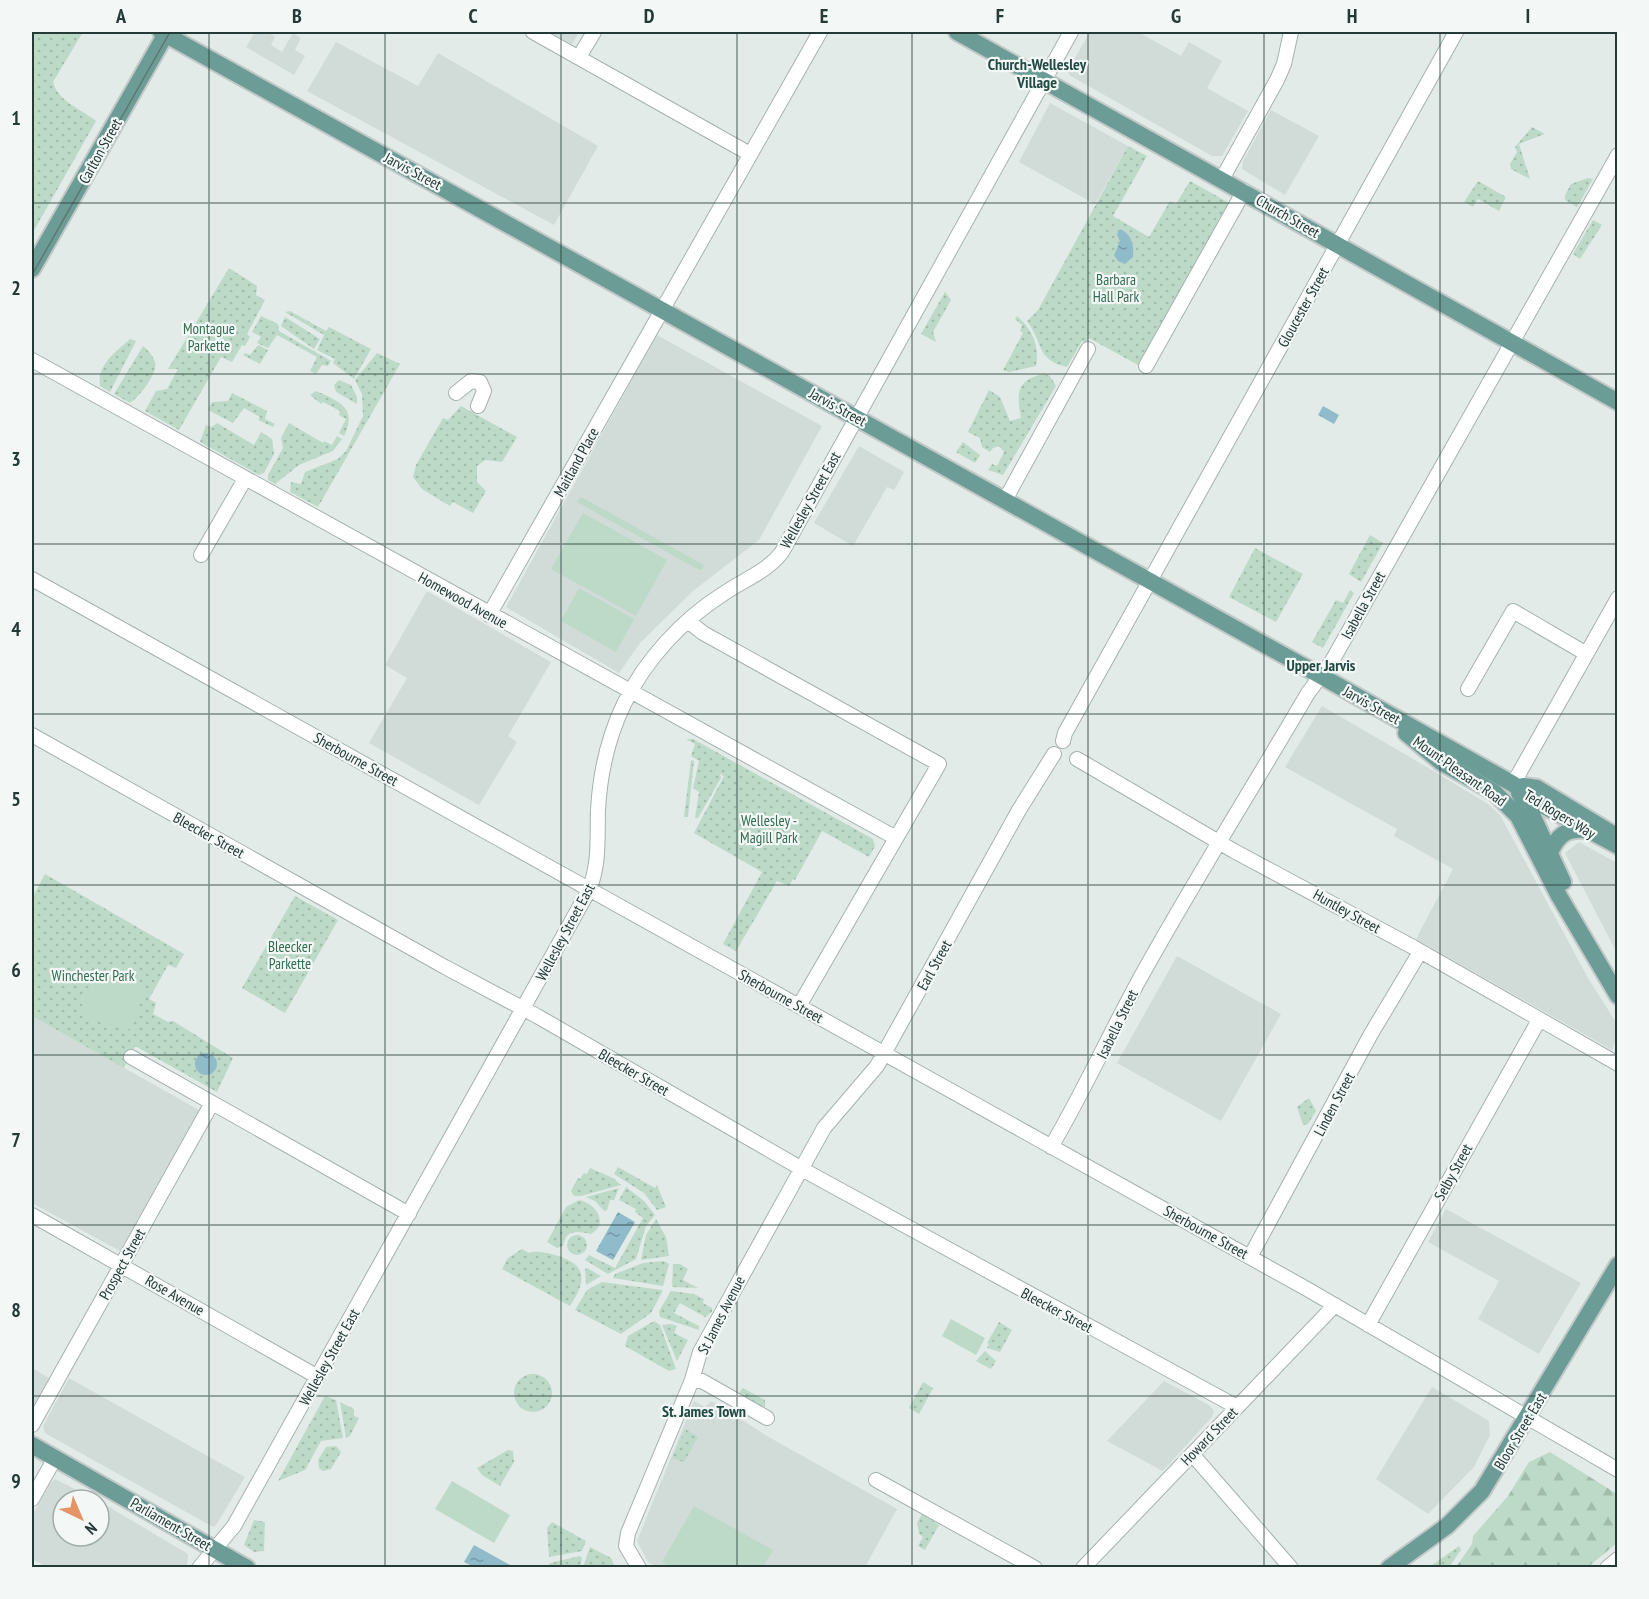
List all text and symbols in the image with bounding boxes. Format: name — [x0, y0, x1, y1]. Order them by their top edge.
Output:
text: A — [115, 3, 127, 29]
text: B — [292, 3, 302, 29]
text: C — [468, 3, 478, 29]
text: D — [644, 3, 655, 29]
text: E — [820, 3, 828, 29]
text: F — [996, 3, 1004, 29]
text: G — [1171, 3, 1181, 29]
text: H — [1347, 3, 1357, 29]
text: I — [1526, 3, 1530, 29]
district label: Church-Wellesley Village — [988, 54, 1087, 92]
text: 1 — [11, 105, 21, 131]
street label: Carlton Street — [74, 115, 126, 187]
street label: Jarvis Street — [380, 148, 445, 194]
street label: Church Street — [1253, 190, 1323, 242]
street label: Gloucester Street — [1273, 264, 1333, 350]
park label: Barbara Hall Park — [1093, 270, 1139, 306]
text: 2 — [11, 275, 21, 301]
park label: Montague Parkette — [183, 319, 235, 355]
street label: Jarvis Street — [805, 383, 870, 430]
street label: Maitland Place — [549, 424, 603, 500]
text: 3 — [11, 446, 21, 472]
street label: Wellesley Street East — [776, 448, 844, 552]
street label: Homewood Avenue — [415, 568, 511, 632]
street label: Isabella Street — [1337, 568, 1389, 642]
text: 4 — [11, 616, 21, 642]
district label: Upper Jarvis — [1287, 655, 1356, 675]
street label: Jarvis Street — [1339, 681, 1404, 728]
street label: Sherbourne Street — [310, 728, 402, 790]
street label: Mount Pleasant Road — [1410, 732, 1510, 810]
street label: Ted Rogers Way — [1521, 785, 1600, 843]
text: 5 — [11, 786, 21, 812]
street label: Bleecker Street — [170, 808, 248, 862]
park label: Wellesley - Magill Park — [740, 811, 798, 847]
street label: Wellesley Street East — [531, 880, 599, 984]
street label: Huntley Street — [1310, 885, 1384, 937]
park label: Bleecker Parkette — [268, 937, 313, 973]
street label: Earl Street — [913, 937, 955, 993]
text: 6 — [11, 957, 21, 983]
street label: Sherbourne Street — [735, 965, 827, 1027]
park label: Winchester Park — [52, 966, 135, 985]
street label: Isabella Street — [1092, 986, 1142, 1062]
street label: Bleecker Street — [595, 1044, 673, 1100]
street label: Linden Street — [1309, 1069, 1359, 1139]
text: 7 — [11, 1127, 21, 1153]
street label: Selby Street — [1430, 1140, 1476, 1204]
street label: Sherbourne Street — [1160, 1201, 1252, 1263]
street label: Prospect Street — [95, 1225, 149, 1303]
street label: Rose Avenue — [142, 1271, 208, 1319]
street label: St James Avenue — [693, 1273, 749, 1357]
street label: Bleecker Street — [1018, 1283, 1096, 1337]
text: 8 — [11, 1297, 21, 1323]
street label: Wellesley Street East — [295, 1305, 363, 1409]
street label: Bloor Street East — [1490, 1389, 1550, 1473]
district label: St. James Town — [662, 1401, 746, 1421]
street label: Howard Street — [1176, 1403, 1242, 1469]
text: 9 — [11, 1468, 21, 1494]
north arrow — [51, 1488, 111, 1548]
street label: Parliament Street — [127, 1493, 215, 1555]
text: N — [81, 1519, 101, 1539]

